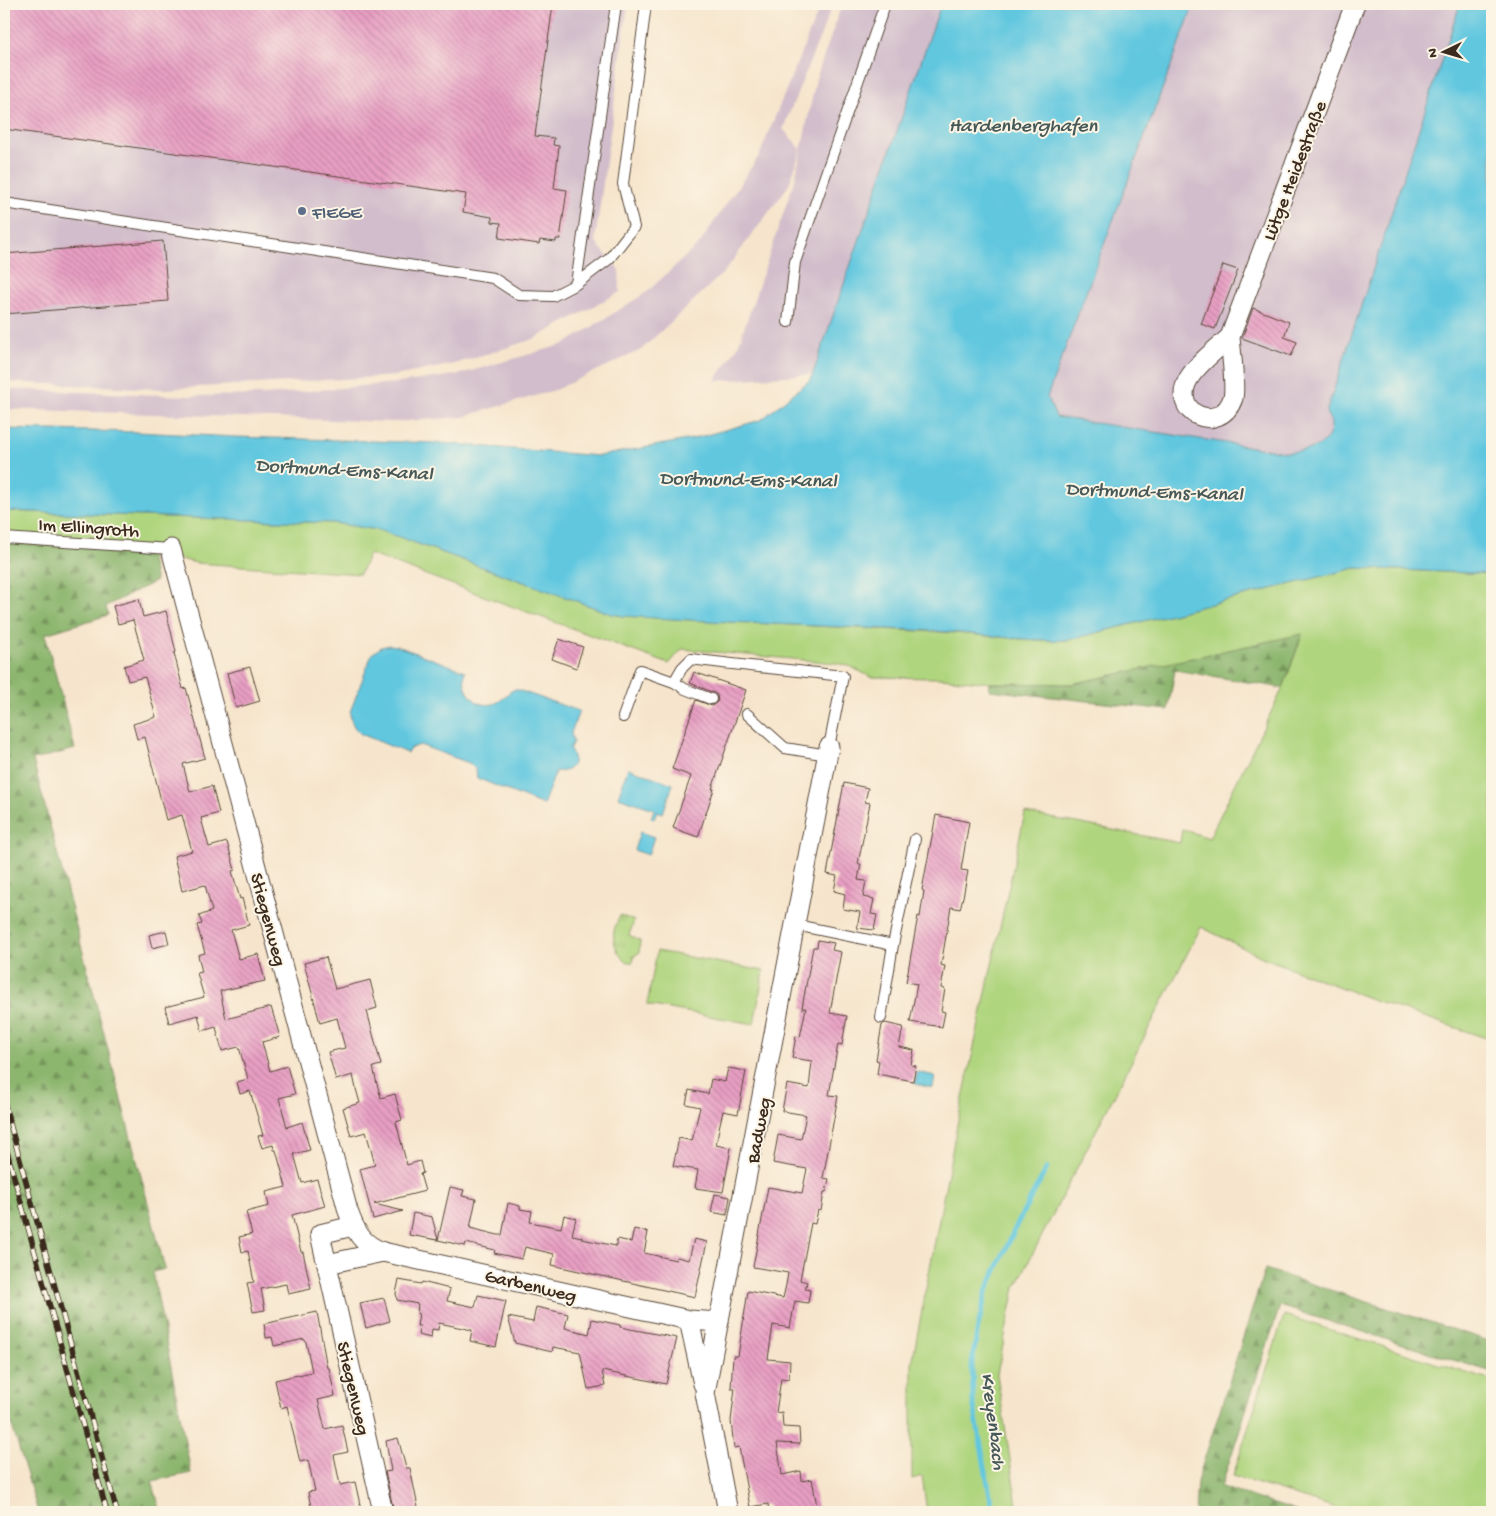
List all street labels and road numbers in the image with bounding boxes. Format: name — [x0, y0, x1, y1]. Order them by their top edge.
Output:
street label: Lütge Heidestraße — [1259, 98, 1334, 244]
street label: Im Ellingroth — [37, 514, 140, 544]
street label: Stiegenweg — [243, 871, 290, 969]
street label: Badweg — [743, 1096, 778, 1167]
street label: Garbenweg — [482, 1266, 579, 1309]
street label: Stiegenweg — [330, 1340, 374, 1438]

